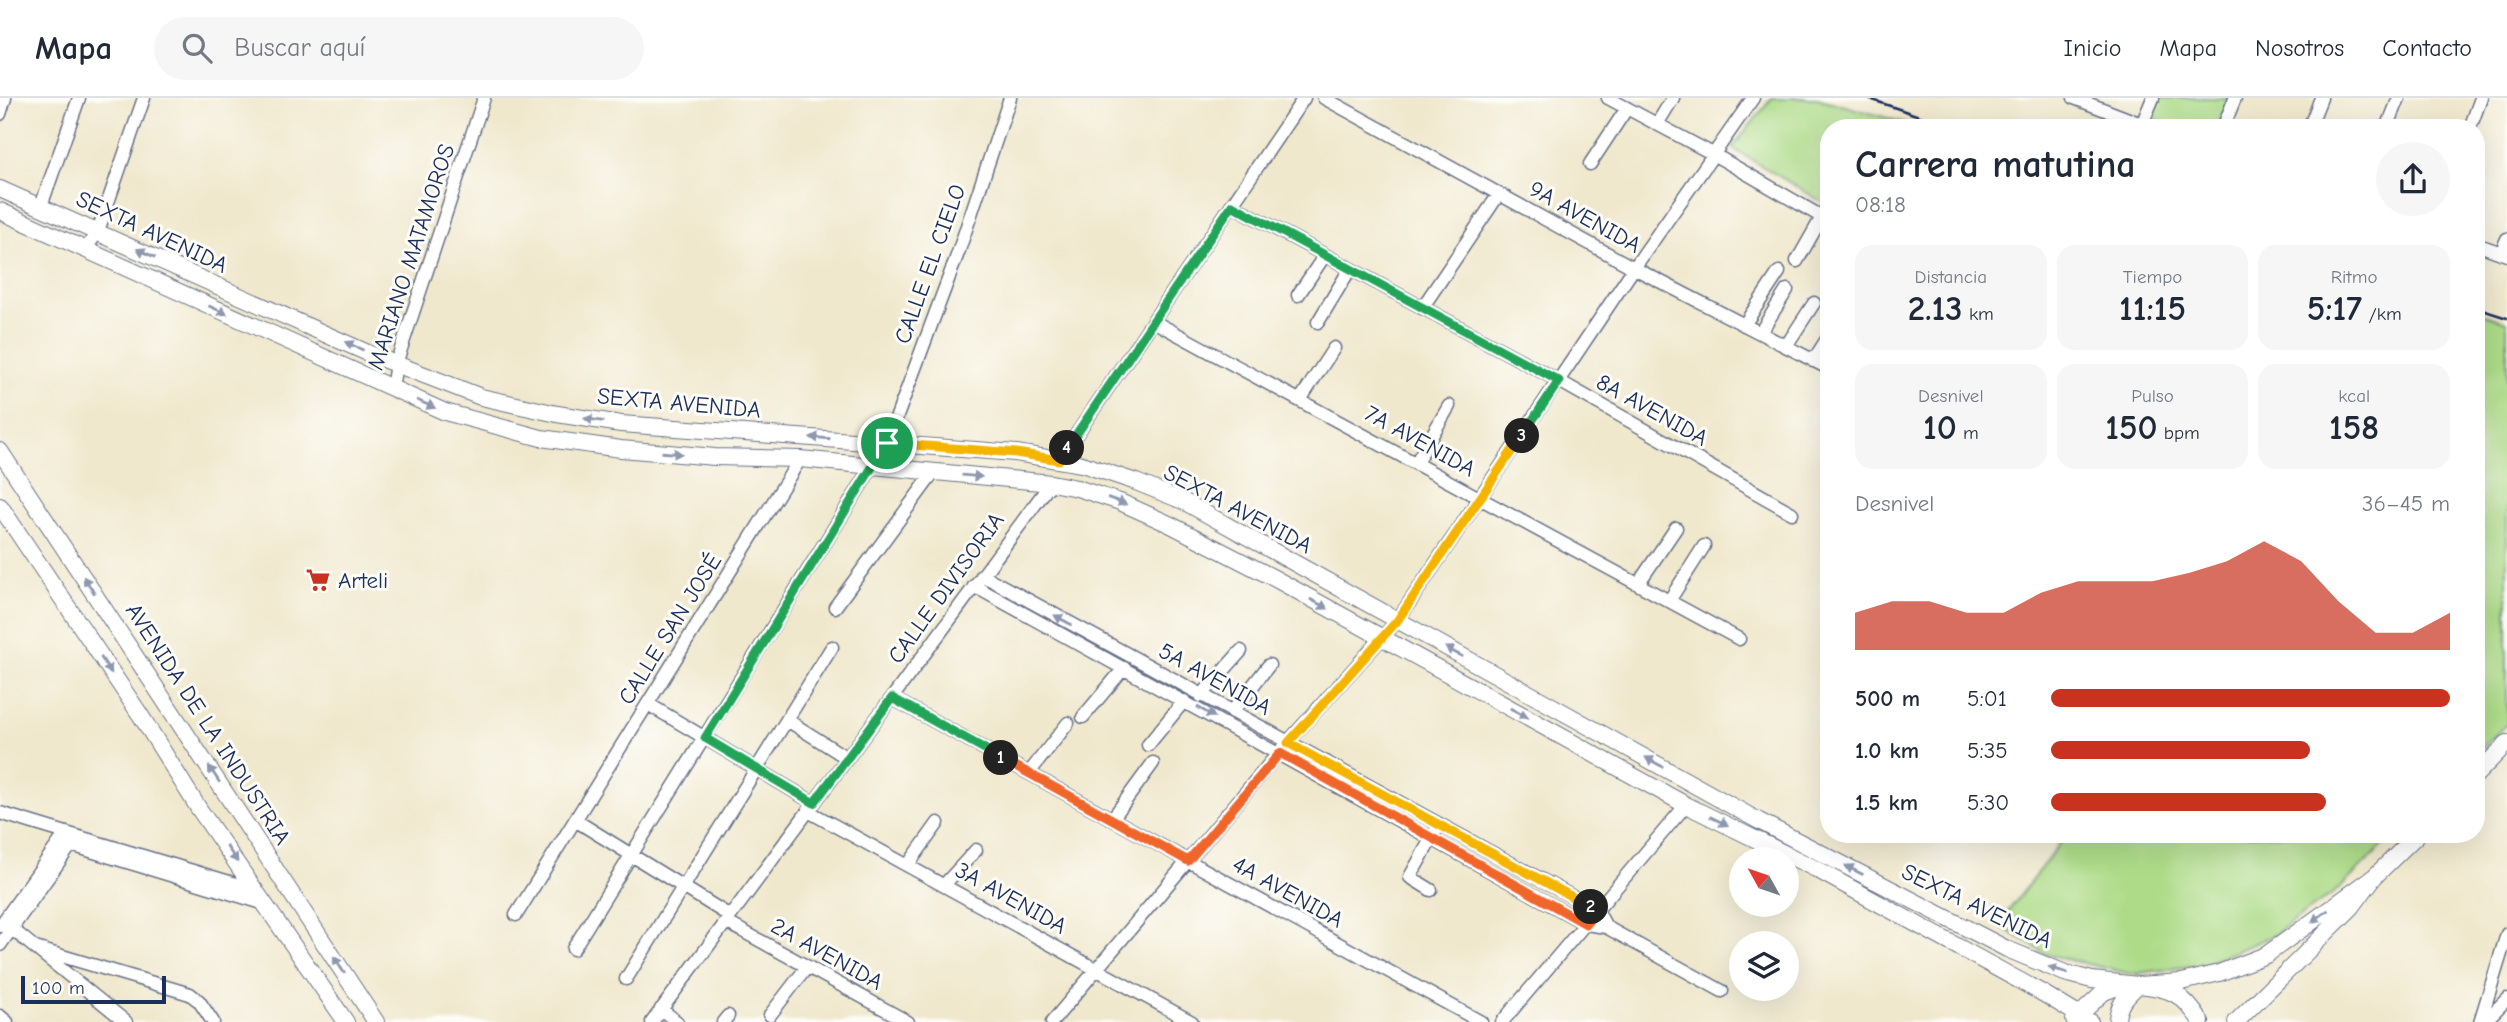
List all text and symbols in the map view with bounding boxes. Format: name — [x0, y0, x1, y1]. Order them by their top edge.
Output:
search box — [154, 17, 644, 80]
text: Mapa — [35, 29, 112, 67]
icon: search — [178, 29, 216, 67]
text: Buscar aquí — [234, 33, 365, 63]
text: Inicio — [2064, 34, 2121, 62]
text: Mapa — [2159, 34, 2217, 62]
text: Nosotros — [2255, 34, 2344, 62]
text: Contacto — [2382, 34, 2472, 62]
street label: MARIANO MATAMOROS — [362, 141, 460, 373]
button: share — [2376, 142, 2450, 216]
text: Carrera matutina — [1855, 143, 2136, 187]
street label: 9A AVENIDA — [1524, 175, 1646, 259]
street label: CALLE EL CIELO — [889, 181, 971, 347]
street label: SEXTA AVENIDA — [72, 185, 232, 279]
text: 08:18 — [1855, 191, 1906, 218]
one-way arrow — [136, 248, 156, 259]
text: Distancia — [1915, 266, 1987, 288]
text: Tiempo — [2123, 266, 2182, 288]
text: Ritmo — [2331, 266, 2378, 288]
text: 2.13 — [1908, 288, 1963, 329]
text: 11:15 — [2119, 288, 2186, 329]
text: 5:17 — [2307, 288, 2362, 329]
text: km — [1963, 303, 1994, 325]
text: /km — [2362, 303, 2402, 325]
one-way arrow — [208, 305, 229, 316]
one-way arrow — [343, 340, 364, 351]
street label: 8A AVENIDA — [1591, 368, 1713, 452]
street label: SEXTA AVENIDA — [596, 382, 762, 424]
text: Desnivel — [1918, 385, 1984, 407]
text: Pulso — [2131, 385, 2174, 407]
text: kcal — [2338, 385, 2370, 407]
one-way arrow — [416, 398, 436, 410]
street label: 7A AVENIDA — [1360, 400, 1480, 482]
text: 10 — [1923, 407, 1957, 448]
text: 150 — [2105, 407, 2158, 448]
text: 158 — [2329, 407, 2379, 448]
pin — [857, 413, 917, 473]
one-way arrow — [582, 414, 604, 425]
pin: 3 — [1504, 418, 1540, 454]
text: m — [1957, 422, 1979, 444]
text: bpm — [2158, 422, 2200, 444]
icon: arrive — [868, 424, 906, 462]
text: 3 — [1517, 424, 1526, 446]
pin: 4 — [1050, 430, 1084, 466]
one-way arrow — [809, 432, 831, 443]
text: 4 — [1062, 436, 1071, 458]
one-way arrow — [661, 448, 683, 459]
street label: SEXTA AVENIDA — [1159, 459, 1317, 559]
one-way arrow — [961, 471, 983, 482]
text: Desnivel — [1855, 490, 1934, 517]
text: 36–45 m — [2362, 490, 2450, 517]
one-way arrow — [1106, 496, 1127, 507]
street label: CALLE DIVISORIA — [882, 507, 1010, 669]
street label: CALLE SAN JOSÉ — [613, 548, 727, 709]
supermarket icon: Arteli — [304, 566, 332, 594]
place label: Arteli — [338, 567, 388, 594]
one-way arrow — [83, 575, 96, 594]
street label: AVENIDA DE LA INDUSTRIA — [120, 598, 296, 850]
one-way arrow — [1310, 598, 1329, 610]
one-way arrow — [1053, 614, 1073, 626]
street label: 5A AVENIDA — [1154, 637, 1276, 721]
one-way arrow — [1444, 647, 1464, 659]
one-way arrow — [99, 656, 113, 674]
text: 500 m — [1855, 685, 1920, 712]
text: 5:01 — [1967, 685, 2007, 712]
one-way arrow — [1197, 706, 1216, 718]
one-way arrow — [1509, 708, 1529, 719]
text: 1.0 km — [1855, 737, 1919, 764]
text: 5:35 — [1967, 737, 2008, 764]
pin: 1 — [984, 740, 1018, 776]
text: 1 — [997, 746, 1004, 768]
one-way arrow — [1644, 756, 1663, 768]
one-way arrow — [208, 765, 221, 784]
text: 1.5 km — [1855, 789, 1918, 816]
text: 5:30 — [1967, 789, 2009, 816]
one-way arrow — [1709, 816, 1729, 827]
one-way arrow — [225, 845, 239, 863]
north arrow — [1729, 847, 1799, 917]
map controls — [1729, 847, 1799, 1001]
street label: 4A AVENIDA — [1228, 850, 1348, 934]
street label: 3A AVENIDA — [951, 856, 1071, 940]
street label: SEXTA AVENIDA — [1897, 858, 2057, 954]
one-way arrow — [1844, 864, 1864, 876]
pin: 2 — [1574, 890, 1608, 924]
text: 2 — [1586, 895, 1595, 917]
one-way arrow — [2311, 909, 2329, 923]
street label: 2A AVENIDA — [766, 912, 888, 996]
button: layers — [1729, 931, 1799, 1001]
one-way arrow — [332, 955, 345, 975]
one-way arrow — [2047, 964, 2068, 975]
scale bar — [21, 973, 166, 1005]
text: 100 m — [32, 977, 85, 999]

